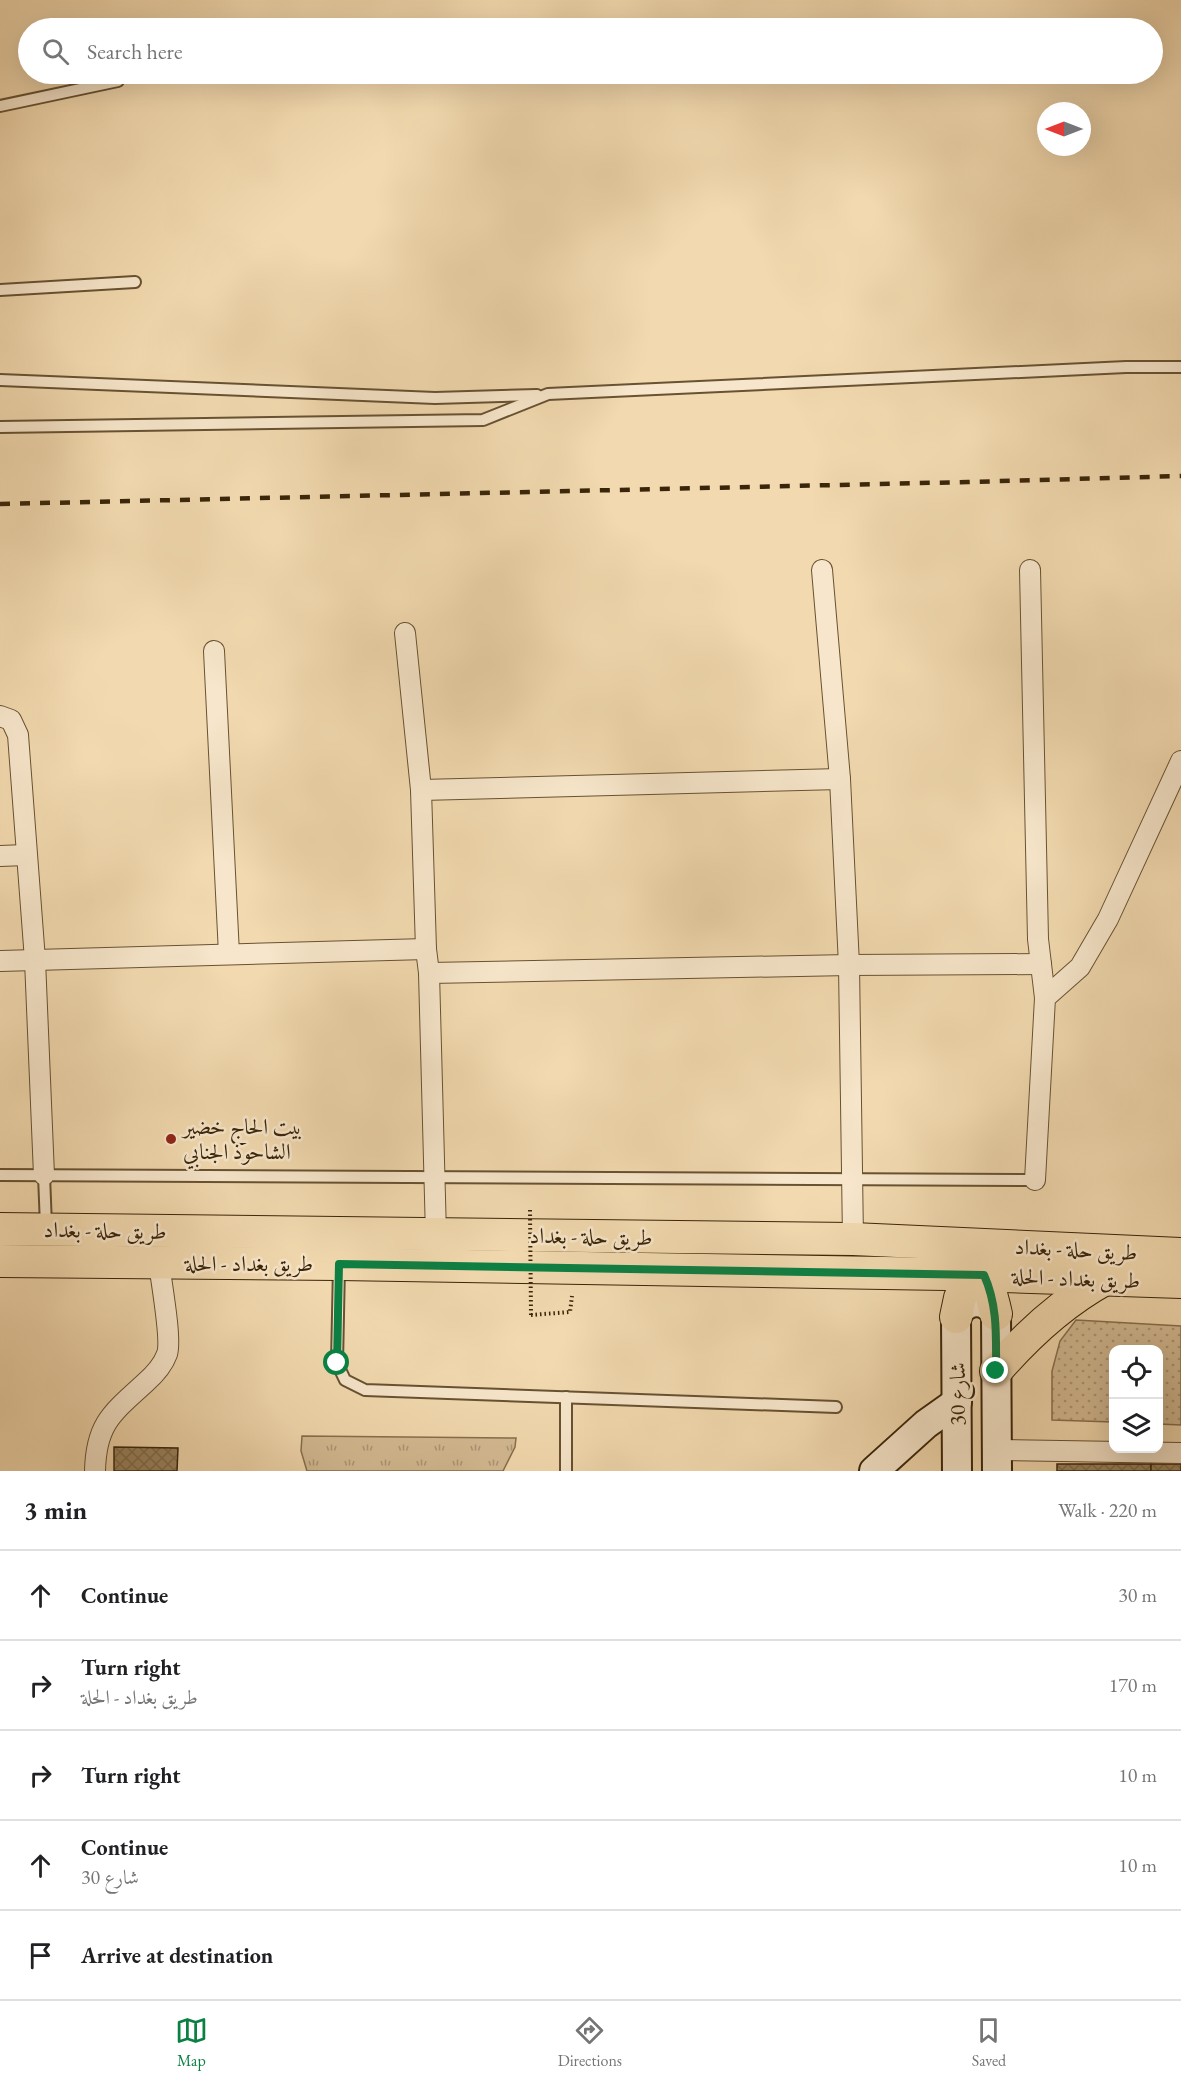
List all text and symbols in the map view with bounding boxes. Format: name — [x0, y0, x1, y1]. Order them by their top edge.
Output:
search box — [18, 18, 1163, 84]
icon: search — [39, 35, 72, 68]
text: Search here — [87, 37, 182, 66]
north arrow — [1037, 102, 1091, 156]
place label: بيت الحاج خضير الشاحوذ الجنابي — [181, 1112, 302, 1170]
marker: بيت الحاج خضير الشاحوذ الجنابي — [164, 1132, 178, 1146]
street label: طريق حلة - بغداد — [43, 1215, 167, 1246]
street label: طريق حلة - بغداد — [529, 1221, 653, 1252]
street label: طريق حلة - بغداد — [1014, 1232, 1138, 1267]
street label: طريق بغداد - الحلة — [184, 1249, 313, 1278]
street label: طريق بغداد - الحلة — [1010, 1262, 1141, 1295]
map controls — [1109, 1345, 1163, 1453]
button: locate — [1109, 1345, 1163, 1399]
route start — [323, 1349, 349, 1375]
route end — [982, 1357, 1008, 1383]
street label: شارع 30 — [943, 1362, 976, 1426]
button: layers — [1109, 1399, 1163, 1453]
text: 3 min — [24, 1493, 87, 1527]
text: Walk · 220 m — [1058, 1497, 1157, 1523]
icon: ahead — [24, 1579, 57, 1612]
text: Continue — [81, 1581, 168, 1610]
text: 30 m — [1118, 1582, 1157, 1608]
text: Turn right — [81, 1653, 180, 1682]
icon: right — [24, 1669, 57, 1702]
text: 170 m — [1109, 1672, 1157, 1698]
text: طريق بغداد - الحلة — [81, 1684, 198, 1710]
icon: right — [24, 1759, 57, 1792]
text: Turn right — [81, 1761, 180, 1790]
text: 10 m — [1118, 1762, 1157, 1788]
text: Continue — [81, 1833, 168, 1862]
icon: ahead — [24, 1849, 57, 1882]
text: 10 m — [1118, 1852, 1157, 1878]
text: شارع 30 — [81, 1864, 139, 1890]
icon: arrive — [24, 1939, 57, 1972]
text: Arrive at destination — [81, 1941, 273, 1970]
tab: Map — [175, 2014, 208, 2071]
tab: Directions — [558, 2014, 622, 2071]
tab: Saved — [972, 2014, 1006, 2071]

